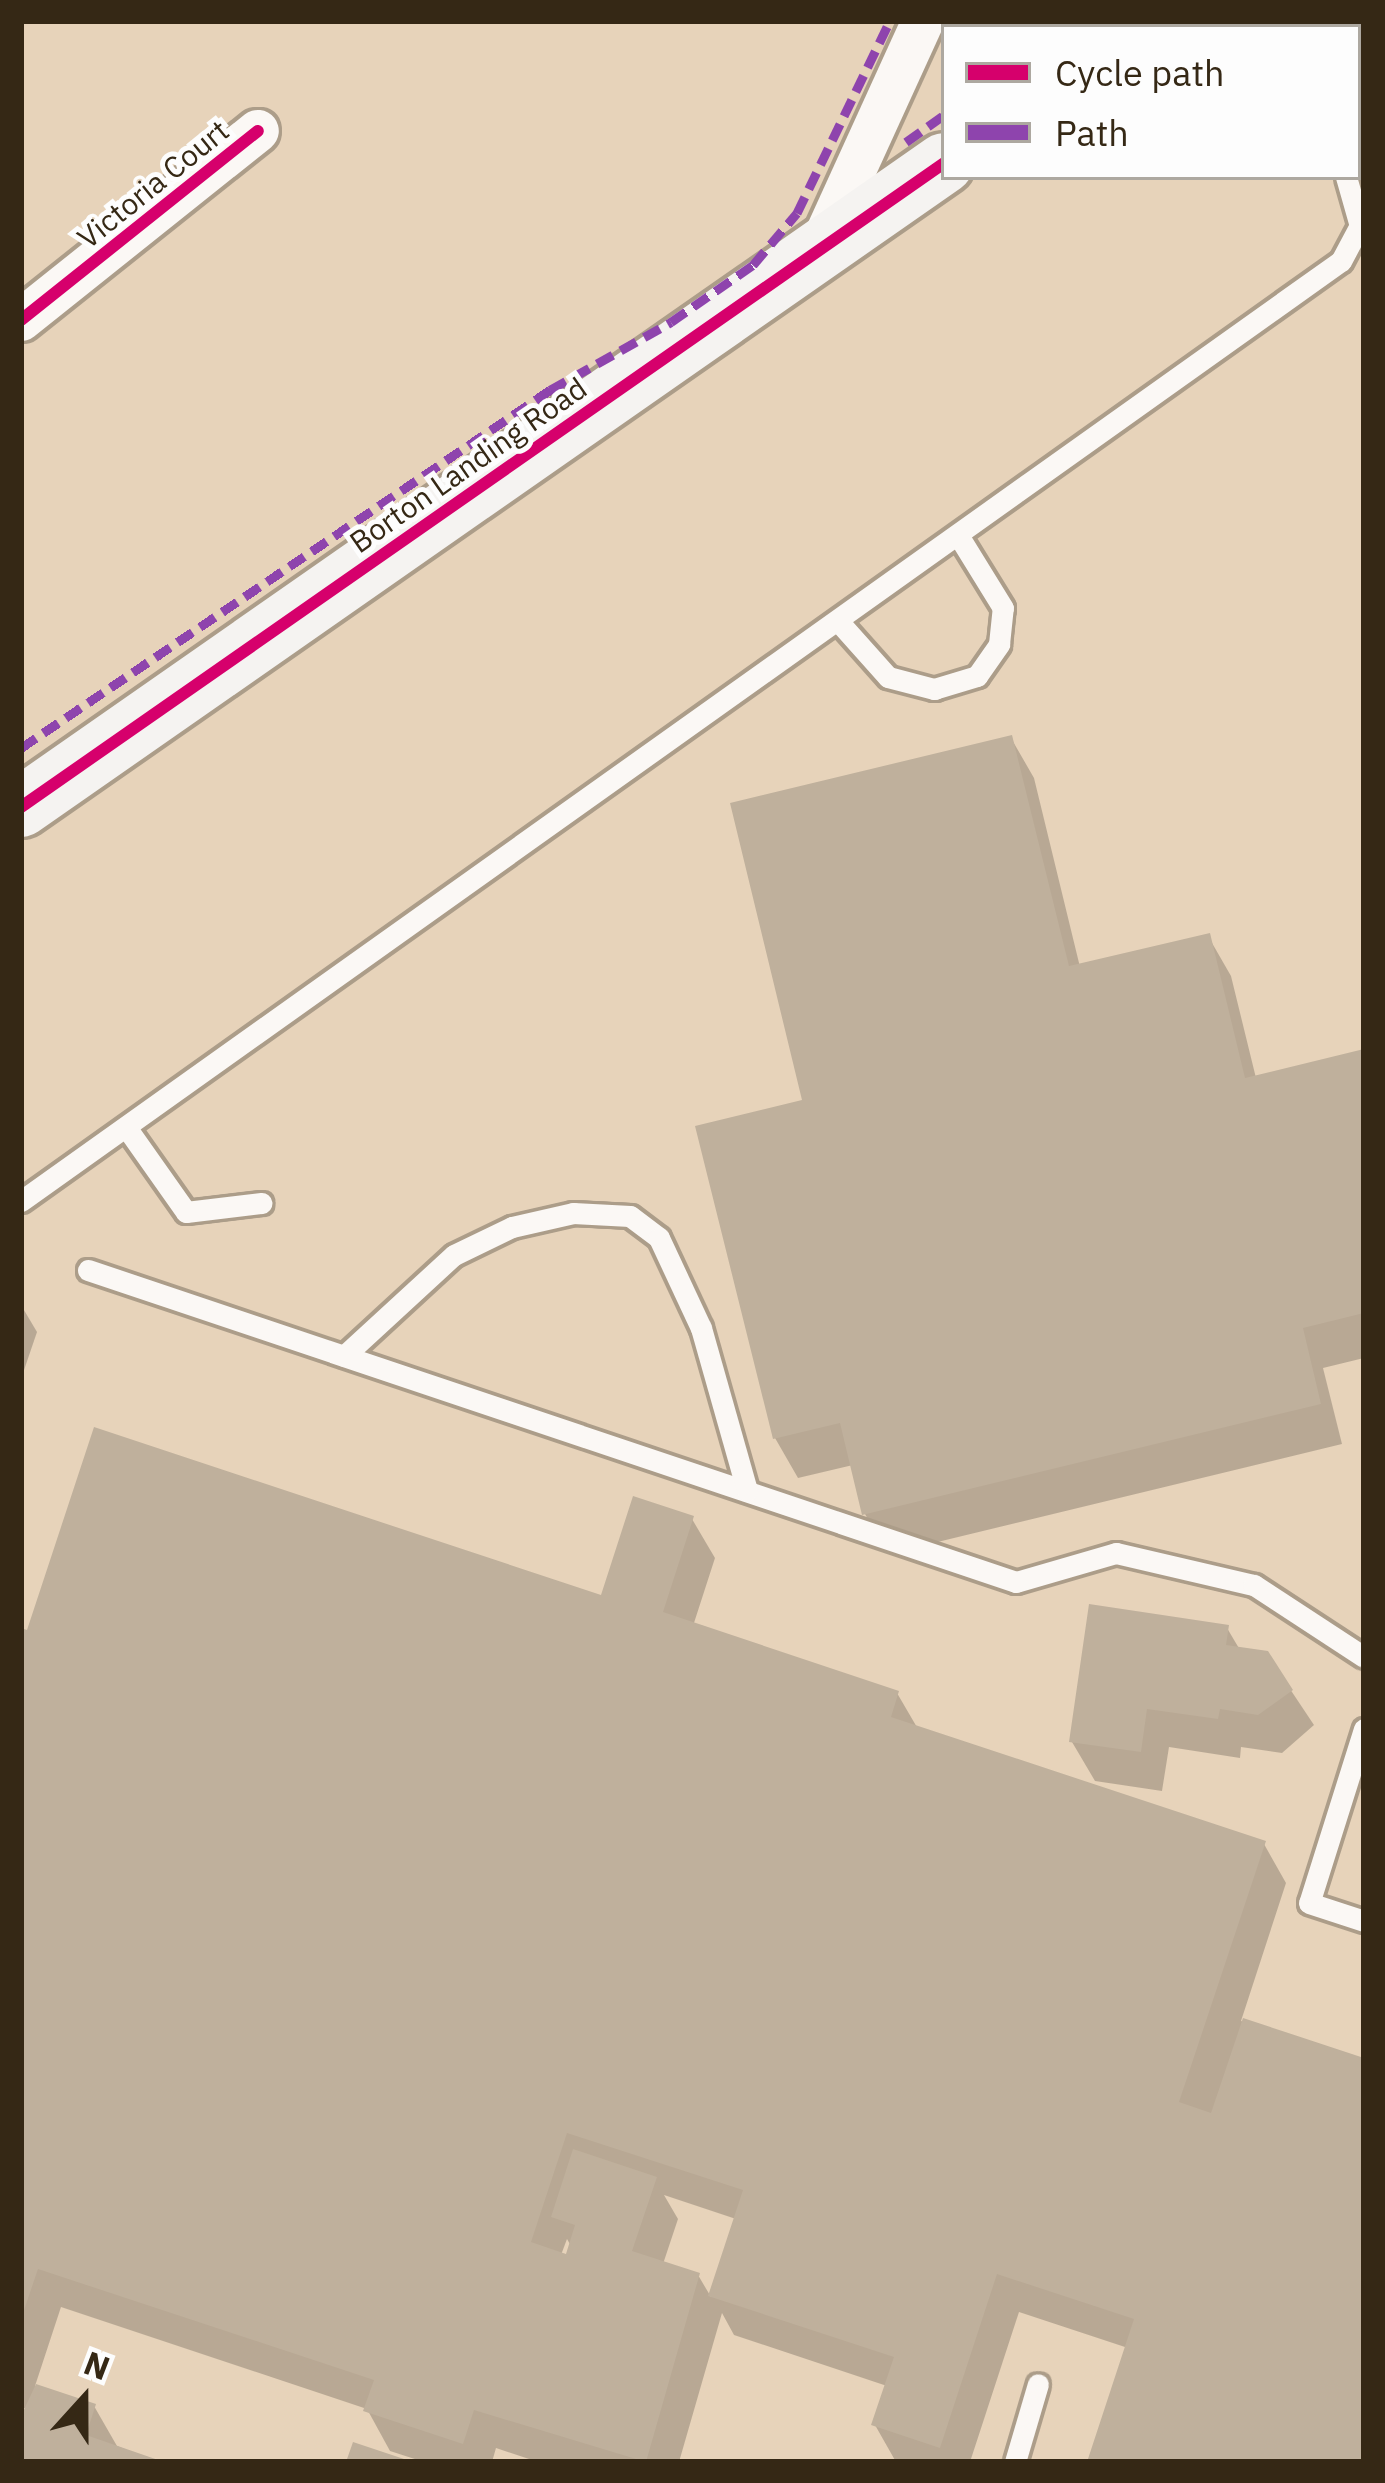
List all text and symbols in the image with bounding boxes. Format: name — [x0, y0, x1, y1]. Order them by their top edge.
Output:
legend — [941, 24, 1361, 180]
text: Cycle path — [1055, 49, 1225, 96]
text: Path — [1055, 109, 1129, 156]
street label: Victoria Court — [70, 112, 236, 256]
street label: Borton Landing Road — [343, 370, 593, 560]
north arrow — [24, 2339, 144, 2459]
text: N — [78, 2341, 116, 2389]

